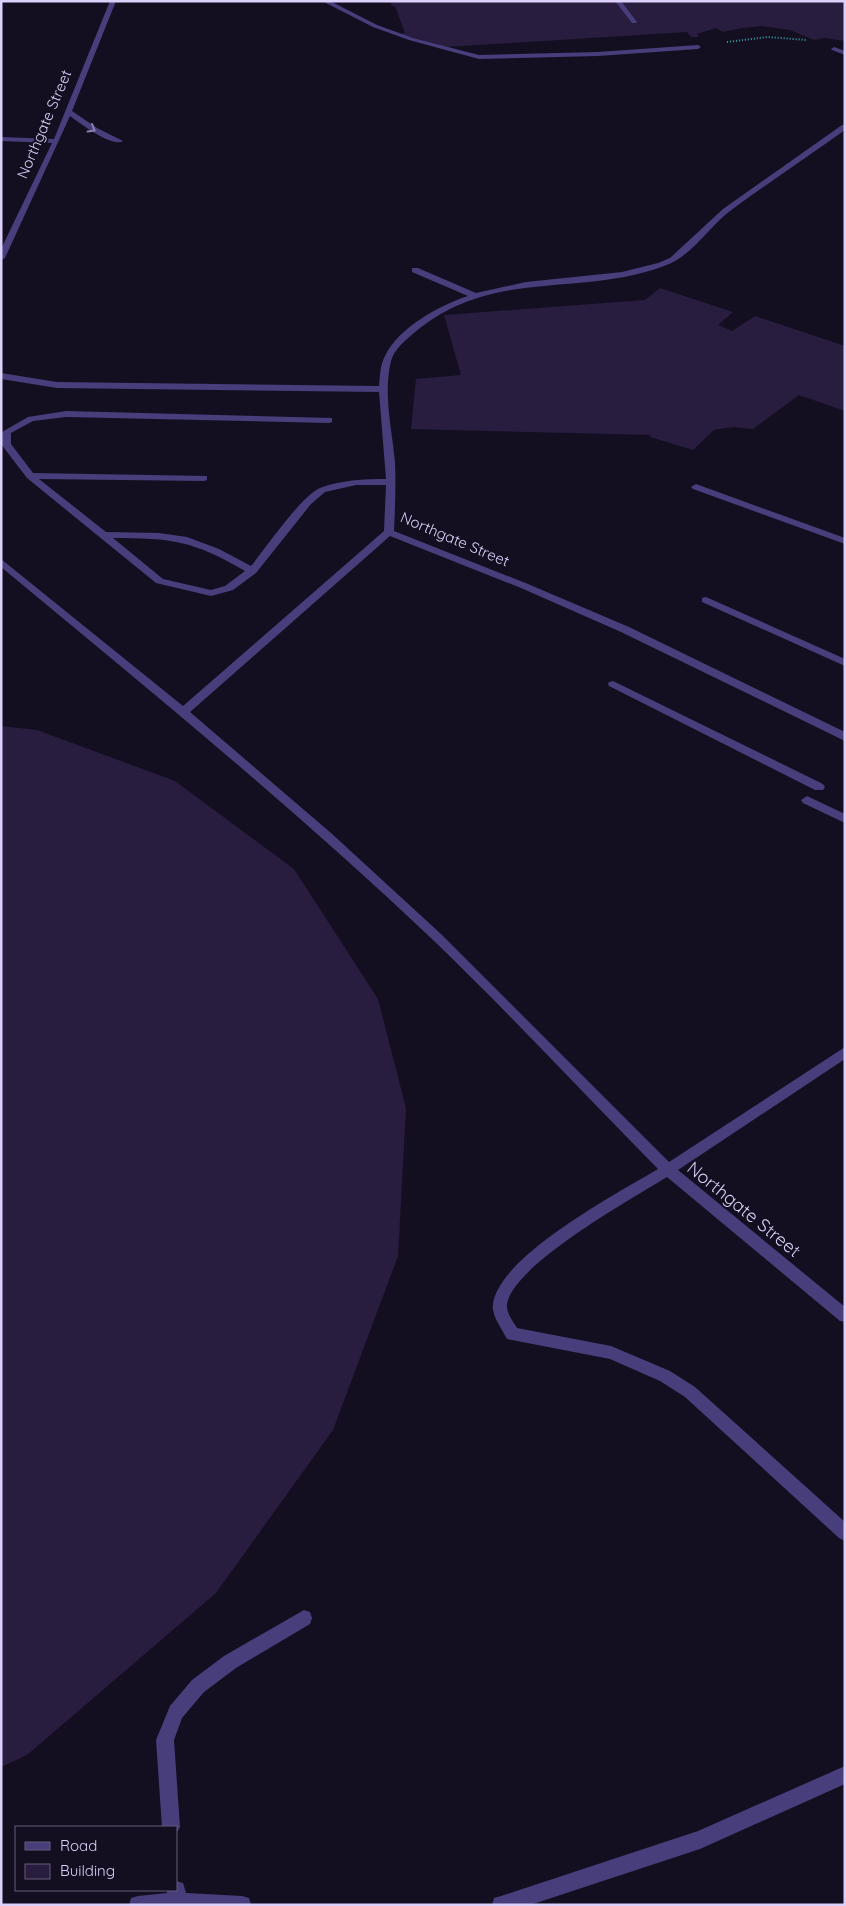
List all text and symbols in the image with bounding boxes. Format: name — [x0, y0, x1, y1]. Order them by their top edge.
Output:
street label: Northgate Street — [13, 67, 75, 181]
one-way arrow — [87, 122, 96, 132]
street label: Northgate Street — [398, 508, 512, 570]
street label: Northgate Street — [683, 1156, 805, 1262]
legend — [15, 1826, 178, 1891]
text: Road — [60, 1836, 97, 1855]
text: Building — [60, 1861, 115, 1880]

